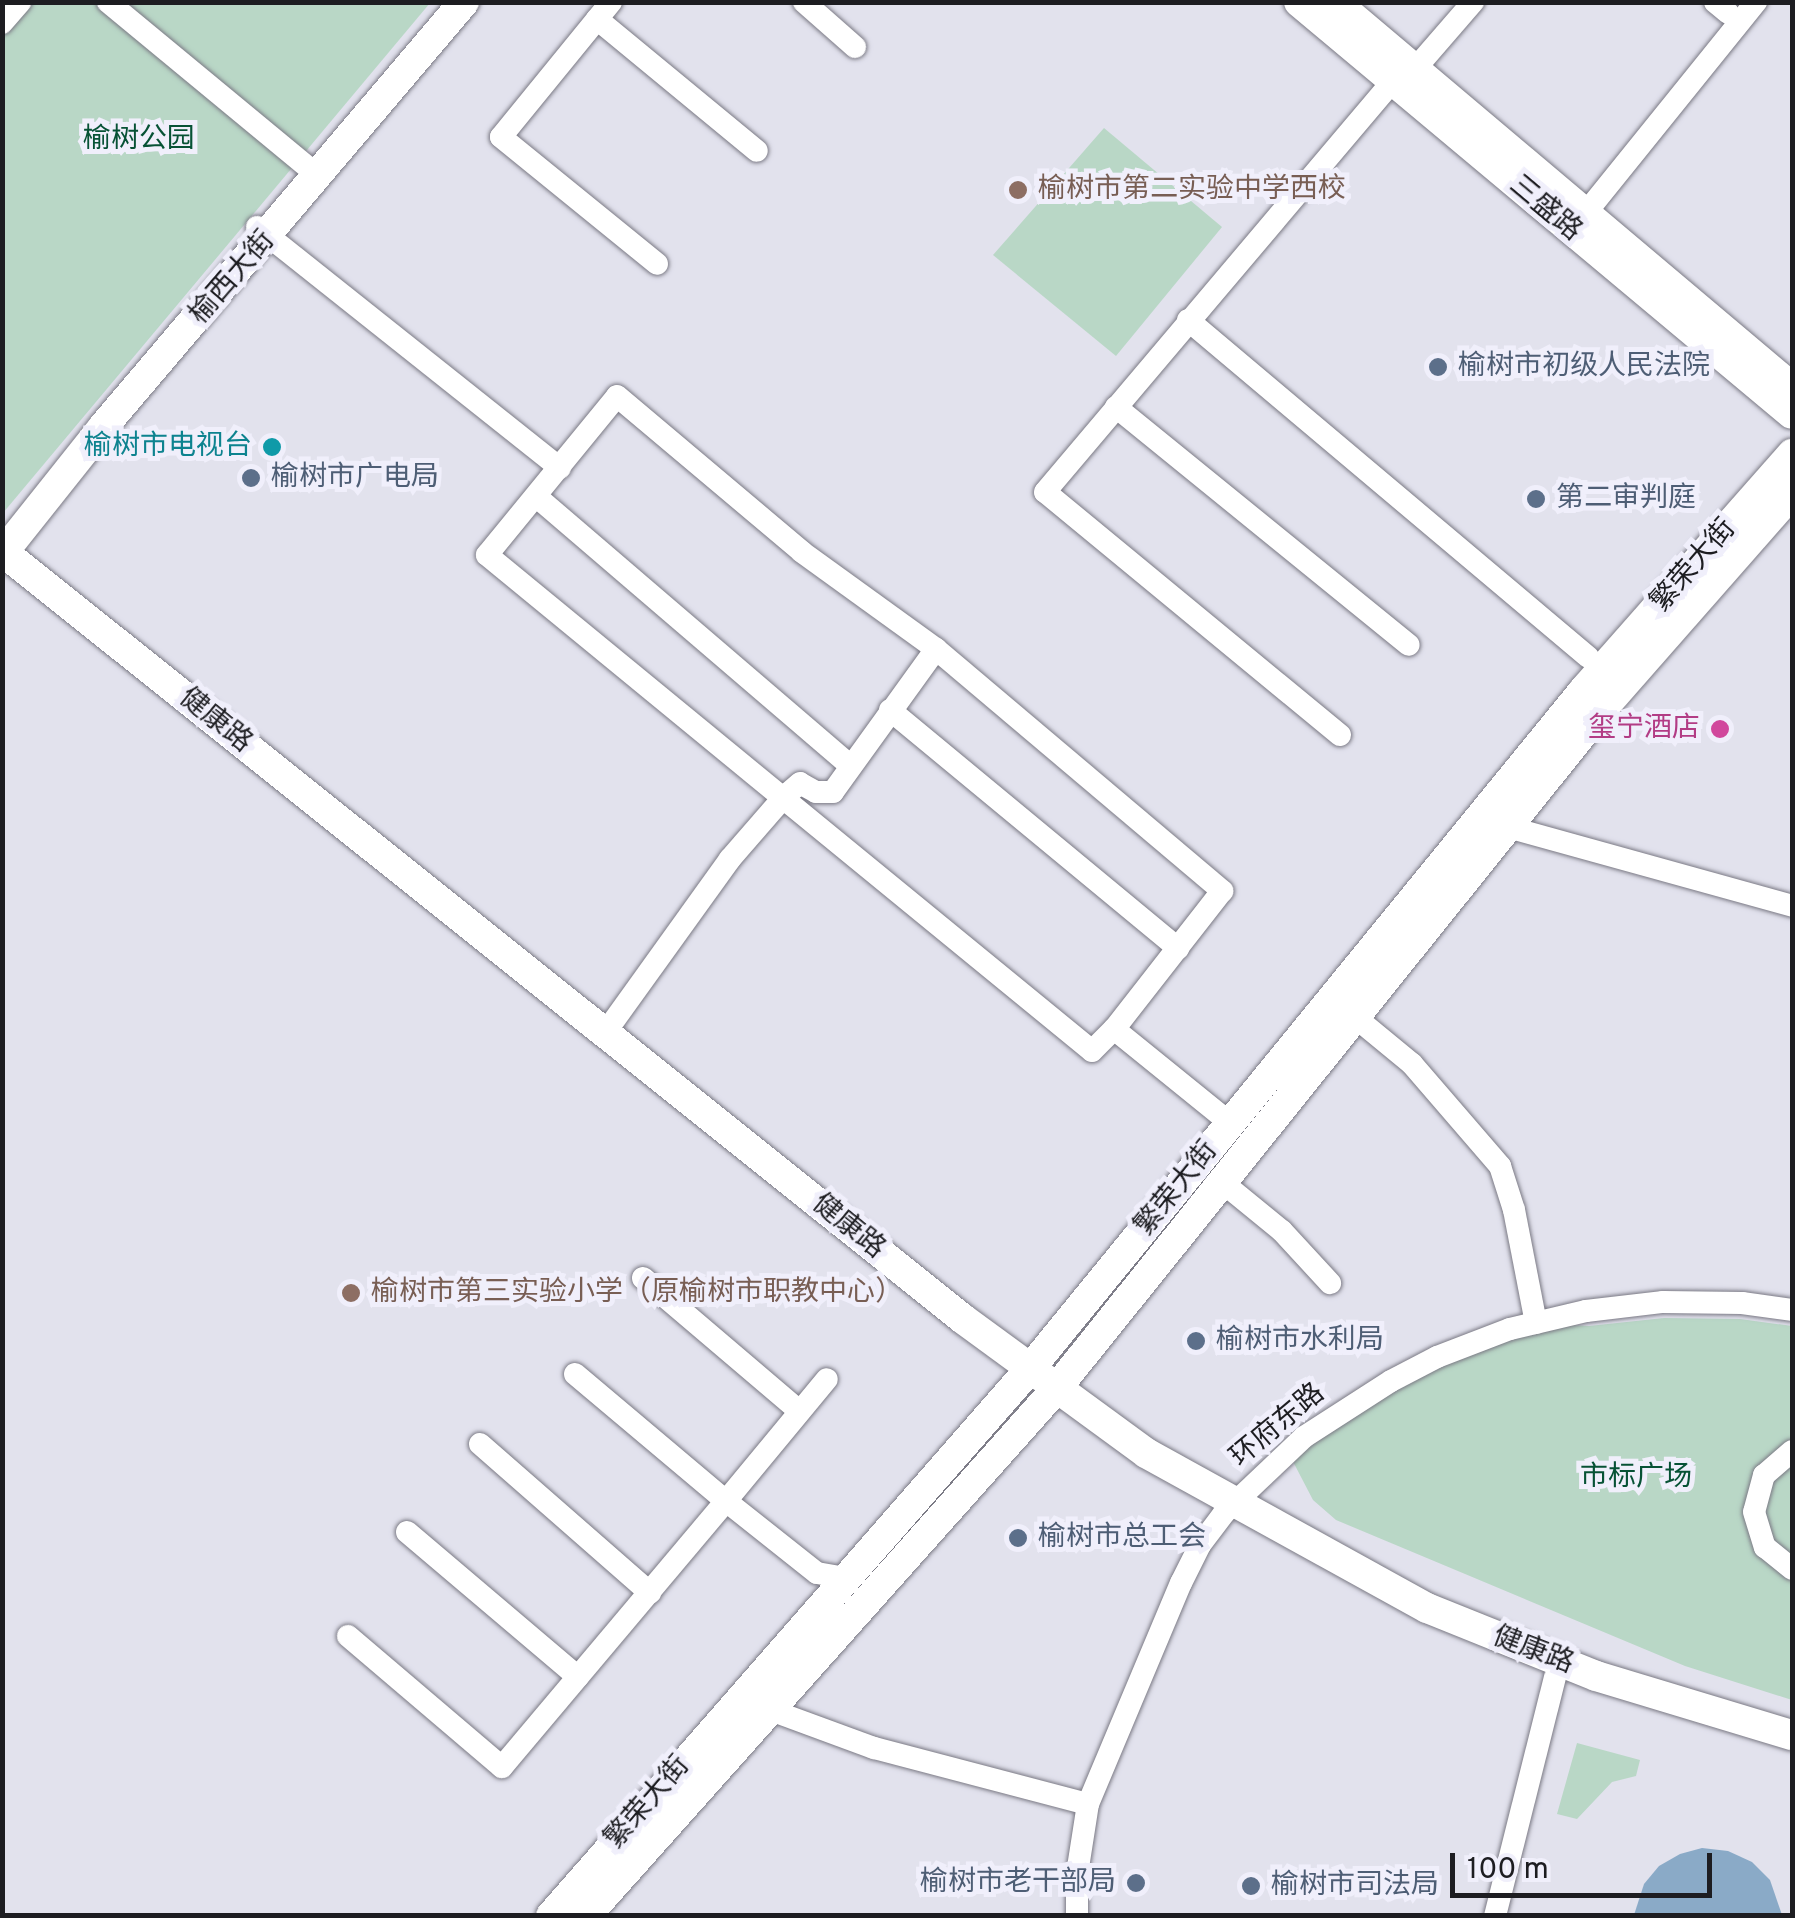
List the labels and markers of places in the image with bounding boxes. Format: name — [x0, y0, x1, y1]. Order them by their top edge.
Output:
place label: 榆树市第二实验中学西校 — [1038, 173, 1346, 207]
marker: 榆树市第二实验中学西校 — [1007, 179, 1029, 201]
place label: 榆树市初级人民法院 — [1458, 350, 1710, 384]
marker: 榆树市初级人民法院 — [1427, 356, 1449, 378]
place label: 榆树市电视台 — [84, 430, 252, 464]
marker: 榆树市电视台 — [261, 436, 283, 458]
place label: 榆树市广电局 — [271, 461, 439, 495]
marker: 榆树市广电局 — [240, 467, 262, 489]
place label: 第二审判庭 — [1556, 482, 1696, 516]
marker: 第二审判庭 — [1525, 488, 1547, 510]
place label: 玺宁酒店 — [1588, 712, 1700, 746]
marker: 玺宁酒店 — [1709, 718, 1731, 740]
place label: 榆树市第三实验小学（原榆树市职教中心） — [371, 1276, 903, 1310]
marker: 榆树市第三实验小学（原榆树市职教中心） — [340, 1282, 362, 1304]
place label: 榆树市水利局 — [1216, 1324, 1384, 1358]
marker: 榆树市水利局 — [1185, 1330, 1207, 1352]
place label: 榆树市总工会 — [1038, 1521, 1206, 1555]
marker: 榆树市总工会 — [1007, 1527, 1029, 1549]
place label: 榆树市老干部局 — [920, 1866, 1116, 1900]
place label: 榆树市司法局 — [1271, 1869, 1439, 1903]
marker: 榆树市老干部局 — [1125, 1872, 1147, 1894]
marker: 榆树市司法局 — [1240, 1875, 1262, 1897]

